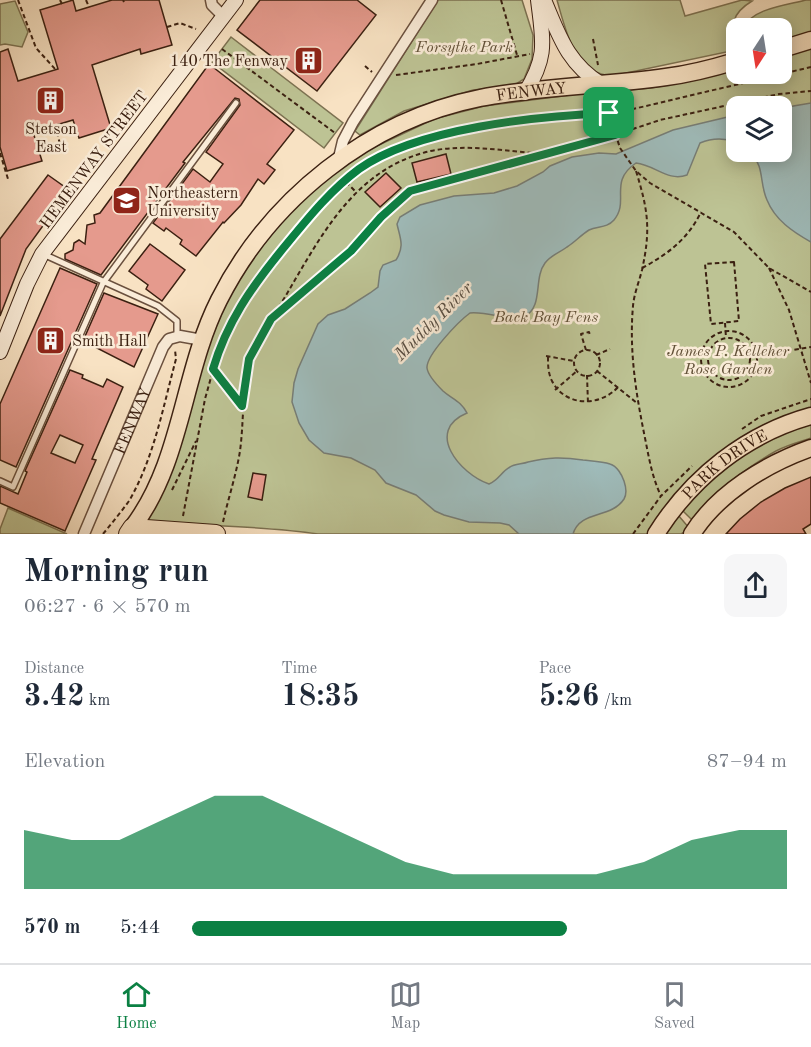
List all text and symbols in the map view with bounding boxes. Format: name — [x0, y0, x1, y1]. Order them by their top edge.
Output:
north arrow — [726, 18, 792, 84]
map controls — [726, 18, 792, 162]
park label: Forsythe Park — [414, 40, 513, 56]
building icon: 140 The Fenway — [293, 44, 325, 76]
place label: 140 The Fenway — [170, 54, 289, 70]
street label: FENWAY — [495, 81, 567, 105]
building icon: Stetson East — [35, 84, 67, 116]
pin — [583, 87, 634, 138]
street label: HEMENWAY STREET — [38, 88, 152, 232]
icon: arrive — [592, 96, 625, 129]
button: layers — [726, 96, 792, 162]
place label: Stetson East — [25, 122, 77, 156]
school or university icon: Northeastern University — [110, 185, 142, 217]
place label: Northeastern University — [147, 186, 239, 220]
water label: Muddy River — [390, 278, 477, 365]
park label: Back Bay Fens — [493, 310, 598, 326]
building icon: Smith Hall — [35, 324, 67, 356]
place label: Smith Hall — [72, 334, 147, 350]
park label: James P. Kelleher Rose Garden — [667, 344, 790, 378]
street label: FENWAY — [113, 385, 155, 457]
street label: PARK DRIVE — [680, 428, 770, 503]
button: share — [724, 554, 787, 617]
text: Morning run — [24, 556, 209, 589]
text: 06:27 · 6 × 570 m — [24, 597, 191, 617]
text: Distance — [24, 661, 84, 677]
text: Time — [281, 661, 317, 677]
text: Pace — [539, 661, 571, 677]
text: 3.42 — [24, 682, 85, 712]
text: 18:35 — [281, 682, 359, 712]
text: 5:26 — [539, 682, 599, 712]
text: km — [85, 693, 110, 709]
text: /km — [599, 693, 632, 709]
text: Elevation — [24, 752, 105, 772]
text: 87–94 m — [707, 752, 787, 772]
text: 570 m — [24, 918, 80, 938]
text: 5:44 — [120, 918, 160, 938]
tab: Home — [116, 978, 157, 1034]
tab: Map — [389, 978, 422, 1034]
tab: Saved — [654, 978, 695, 1034]

